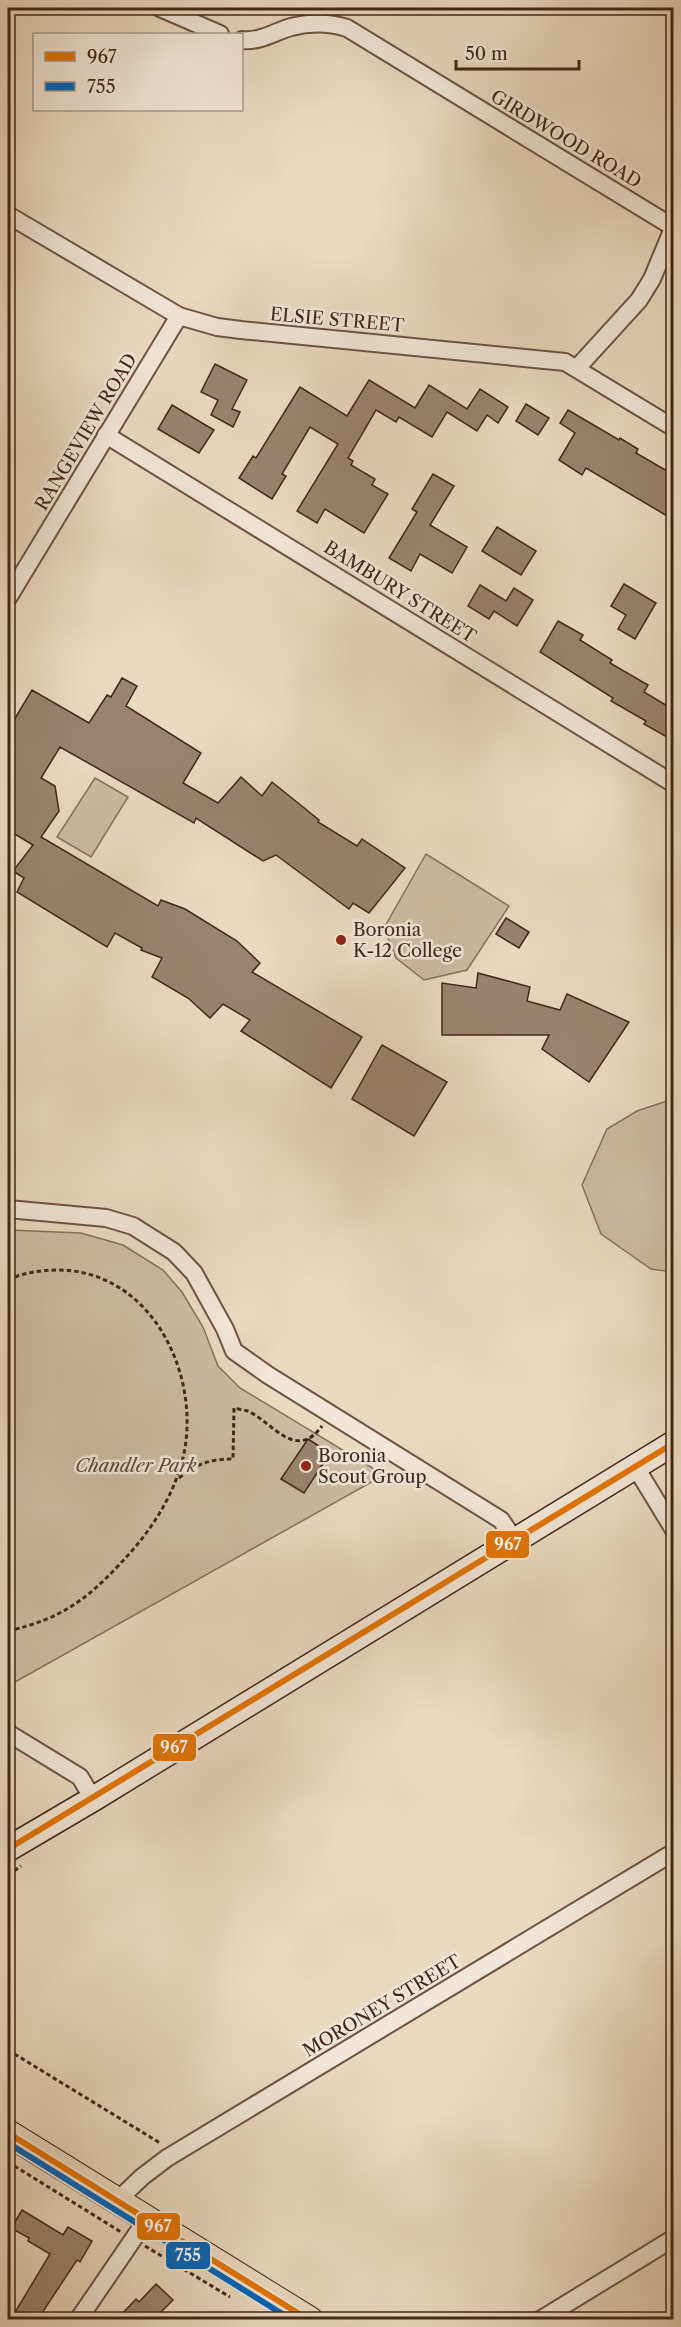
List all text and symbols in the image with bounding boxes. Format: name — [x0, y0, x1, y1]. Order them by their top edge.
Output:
legend — [33, 33, 243, 111]
scale bar — [456, 33, 579, 71]
text: 50 m — [465, 43, 508, 65]
text: 967 — [87, 46, 117, 68]
text: 755 — [87, 76, 115, 98]
street label: GIRDWOOD ROAD — [487, 85, 645, 193]
street label: ELSIE STREET — [269, 303, 406, 337]
street label: RANGEVIEW ROAD — [30, 349, 142, 515]
street label: BAMBURY STREET — [320, 536, 480, 648]
place label: Boronia K-12 College — [353, 919, 462, 962]
marker: Boronia K-12 College — [334, 933, 348, 947]
place label: Boronia Scout Group — [318, 1445, 427, 1488]
park label: Chandler Park — [75, 1455, 197, 1477]
marker: Boronia Scout Group — [299, 1459, 313, 1473]
line badge: 967 — [485, 1530, 530, 1559]
text: 967 — [494, 1534, 522, 1554]
line badge: 967 — [152, 1733, 197, 1762]
text: 967 — [160, 1737, 188, 1757]
street label: MORONEY STREET — [299, 1950, 465, 2062]
line badge: 967 — [136, 2212, 181, 2241]
text: 967 — [144, 2216, 172, 2236]
line badge: 755 — [165, 2241, 211, 2270]
text: 755 — [175, 2245, 201, 2265]

